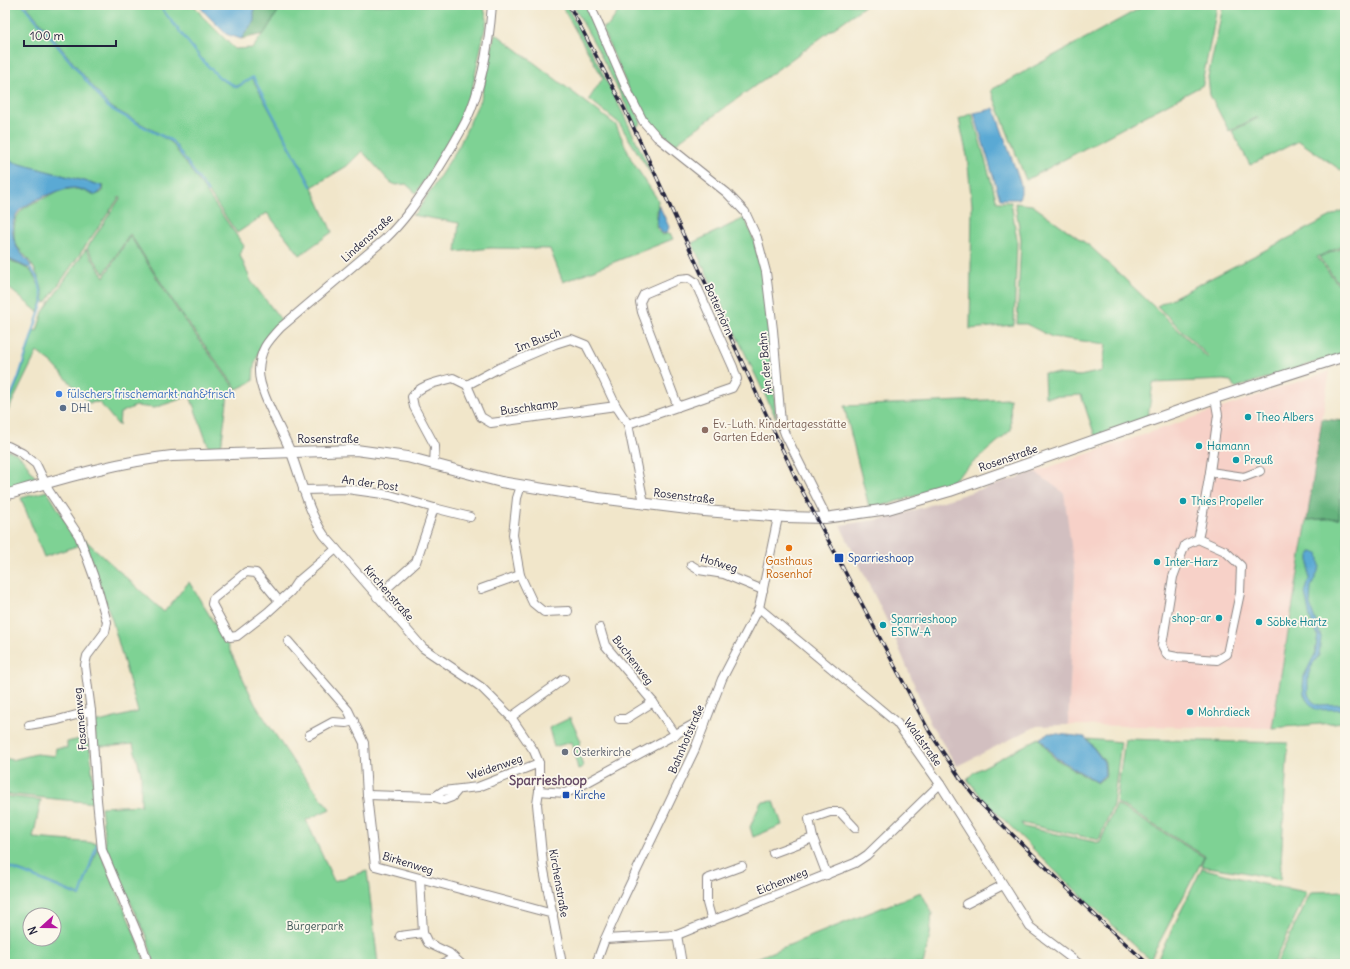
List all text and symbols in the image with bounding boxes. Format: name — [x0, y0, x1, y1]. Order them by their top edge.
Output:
scale bar — [24, 22, 116, 48]
text: 100 m — [30, 28, 64, 43]
street label: Lindenstraße — [338, 211, 396, 265]
street label: Botterhörn — [702, 281, 736, 337]
street label: Im Busch — [513, 325, 563, 355]
street label: An der Bahn — [755, 332, 775, 394]
place label: fülschers frischemarkt nah&frisch — [67, 387, 235, 401]
marker: fülschers frischemarkt nah&frisch — [54, 389, 64, 399]
street label: Buschkamp — [499, 396, 559, 418]
place label: DHL — [71, 401, 93, 415]
marker: DHL — [58, 403, 68, 413]
place label: Theo Albers — [1256, 410, 1314, 424]
marker: Theo Albers — [1243, 412, 1253, 422]
place label: Ev.-Luth. Kindertagesstätte Garten Eden — [713, 417, 846, 444]
marker: Ev.-Luth. Kindertagesstätte Garten Eden — [700, 425, 710, 435]
street label: Rosenstraße — [297, 432, 359, 446]
place label: Hamann — [1207, 439, 1250, 453]
street label: Rosenstraße — [977, 441, 1039, 475]
marker: Hamann — [1194, 441, 1204, 451]
place label: Preuß — [1244, 453, 1273, 467]
marker: Preuß — [1231, 455, 1241, 465]
street label: An der Post — [341, 472, 399, 494]
street label: Rosenstraße — [653, 485, 716, 507]
place label: Thies Propeller — [1191, 494, 1264, 508]
marker: Thies Propeller — [1178, 496, 1188, 506]
marker: Gasthaus Rosenhof — [784, 543, 794, 553]
street label: Hofweg — [699, 551, 739, 575]
place label: Sparrieshoop — [848, 551, 914, 565]
marker: Sparrieshoop — [833, 552, 845, 564]
place label: Gasthaus Rosenhof — [766, 554, 813, 581]
place label: Inter-Harz — [1165, 555, 1218, 569]
marker: Inter-Harz — [1152, 557, 1162, 567]
street label: Kirchenstraße — [361, 562, 417, 624]
place label: shop-ar — [1172, 611, 1212, 625]
place label: Sparrieshoop ESTW-A — [891, 612, 957, 639]
marker: shop-ar — [1214, 613, 1224, 623]
place label: Söbke Hartz — [1267, 615, 1327, 629]
marker: Söbke Hartz — [1254, 617, 1264, 627]
marker: Sparrieshoop ESTW-A — [878, 620, 888, 630]
street label: Buchenweg — [609, 633, 657, 687]
street label: Fasanenweg — [70, 687, 90, 751]
street label: Bahnhofstraße — [665, 702, 707, 776]
place label: Mohrdieck — [1198, 705, 1250, 719]
marker: Mohrdieck — [1185, 707, 1195, 717]
street label: Waldstraße — [901, 715, 945, 769]
place label: Osterkirche — [573, 745, 631, 759]
marker: Osterkirche — [560, 747, 570, 757]
street label: Weidenweg — [466, 751, 524, 783]
district label: Sparrieshoop — [509, 772, 588, 789]
place label: Kirche — [574, 788, 606, 802]
marker: Kirche — [561, 790, 571, 800]
street label: Kirchenstraße — [546, 848, 572, 918]
street label: Birkenweg — [381, 849, 435, 877]
street label: Eichenweg — [754, 864, 810, 898]
north arrow — [22, 907, 62, 947]
park label: Bürgerpark — [286, 919, 344, 933]
text: N — [25, 925, 41, 937]

